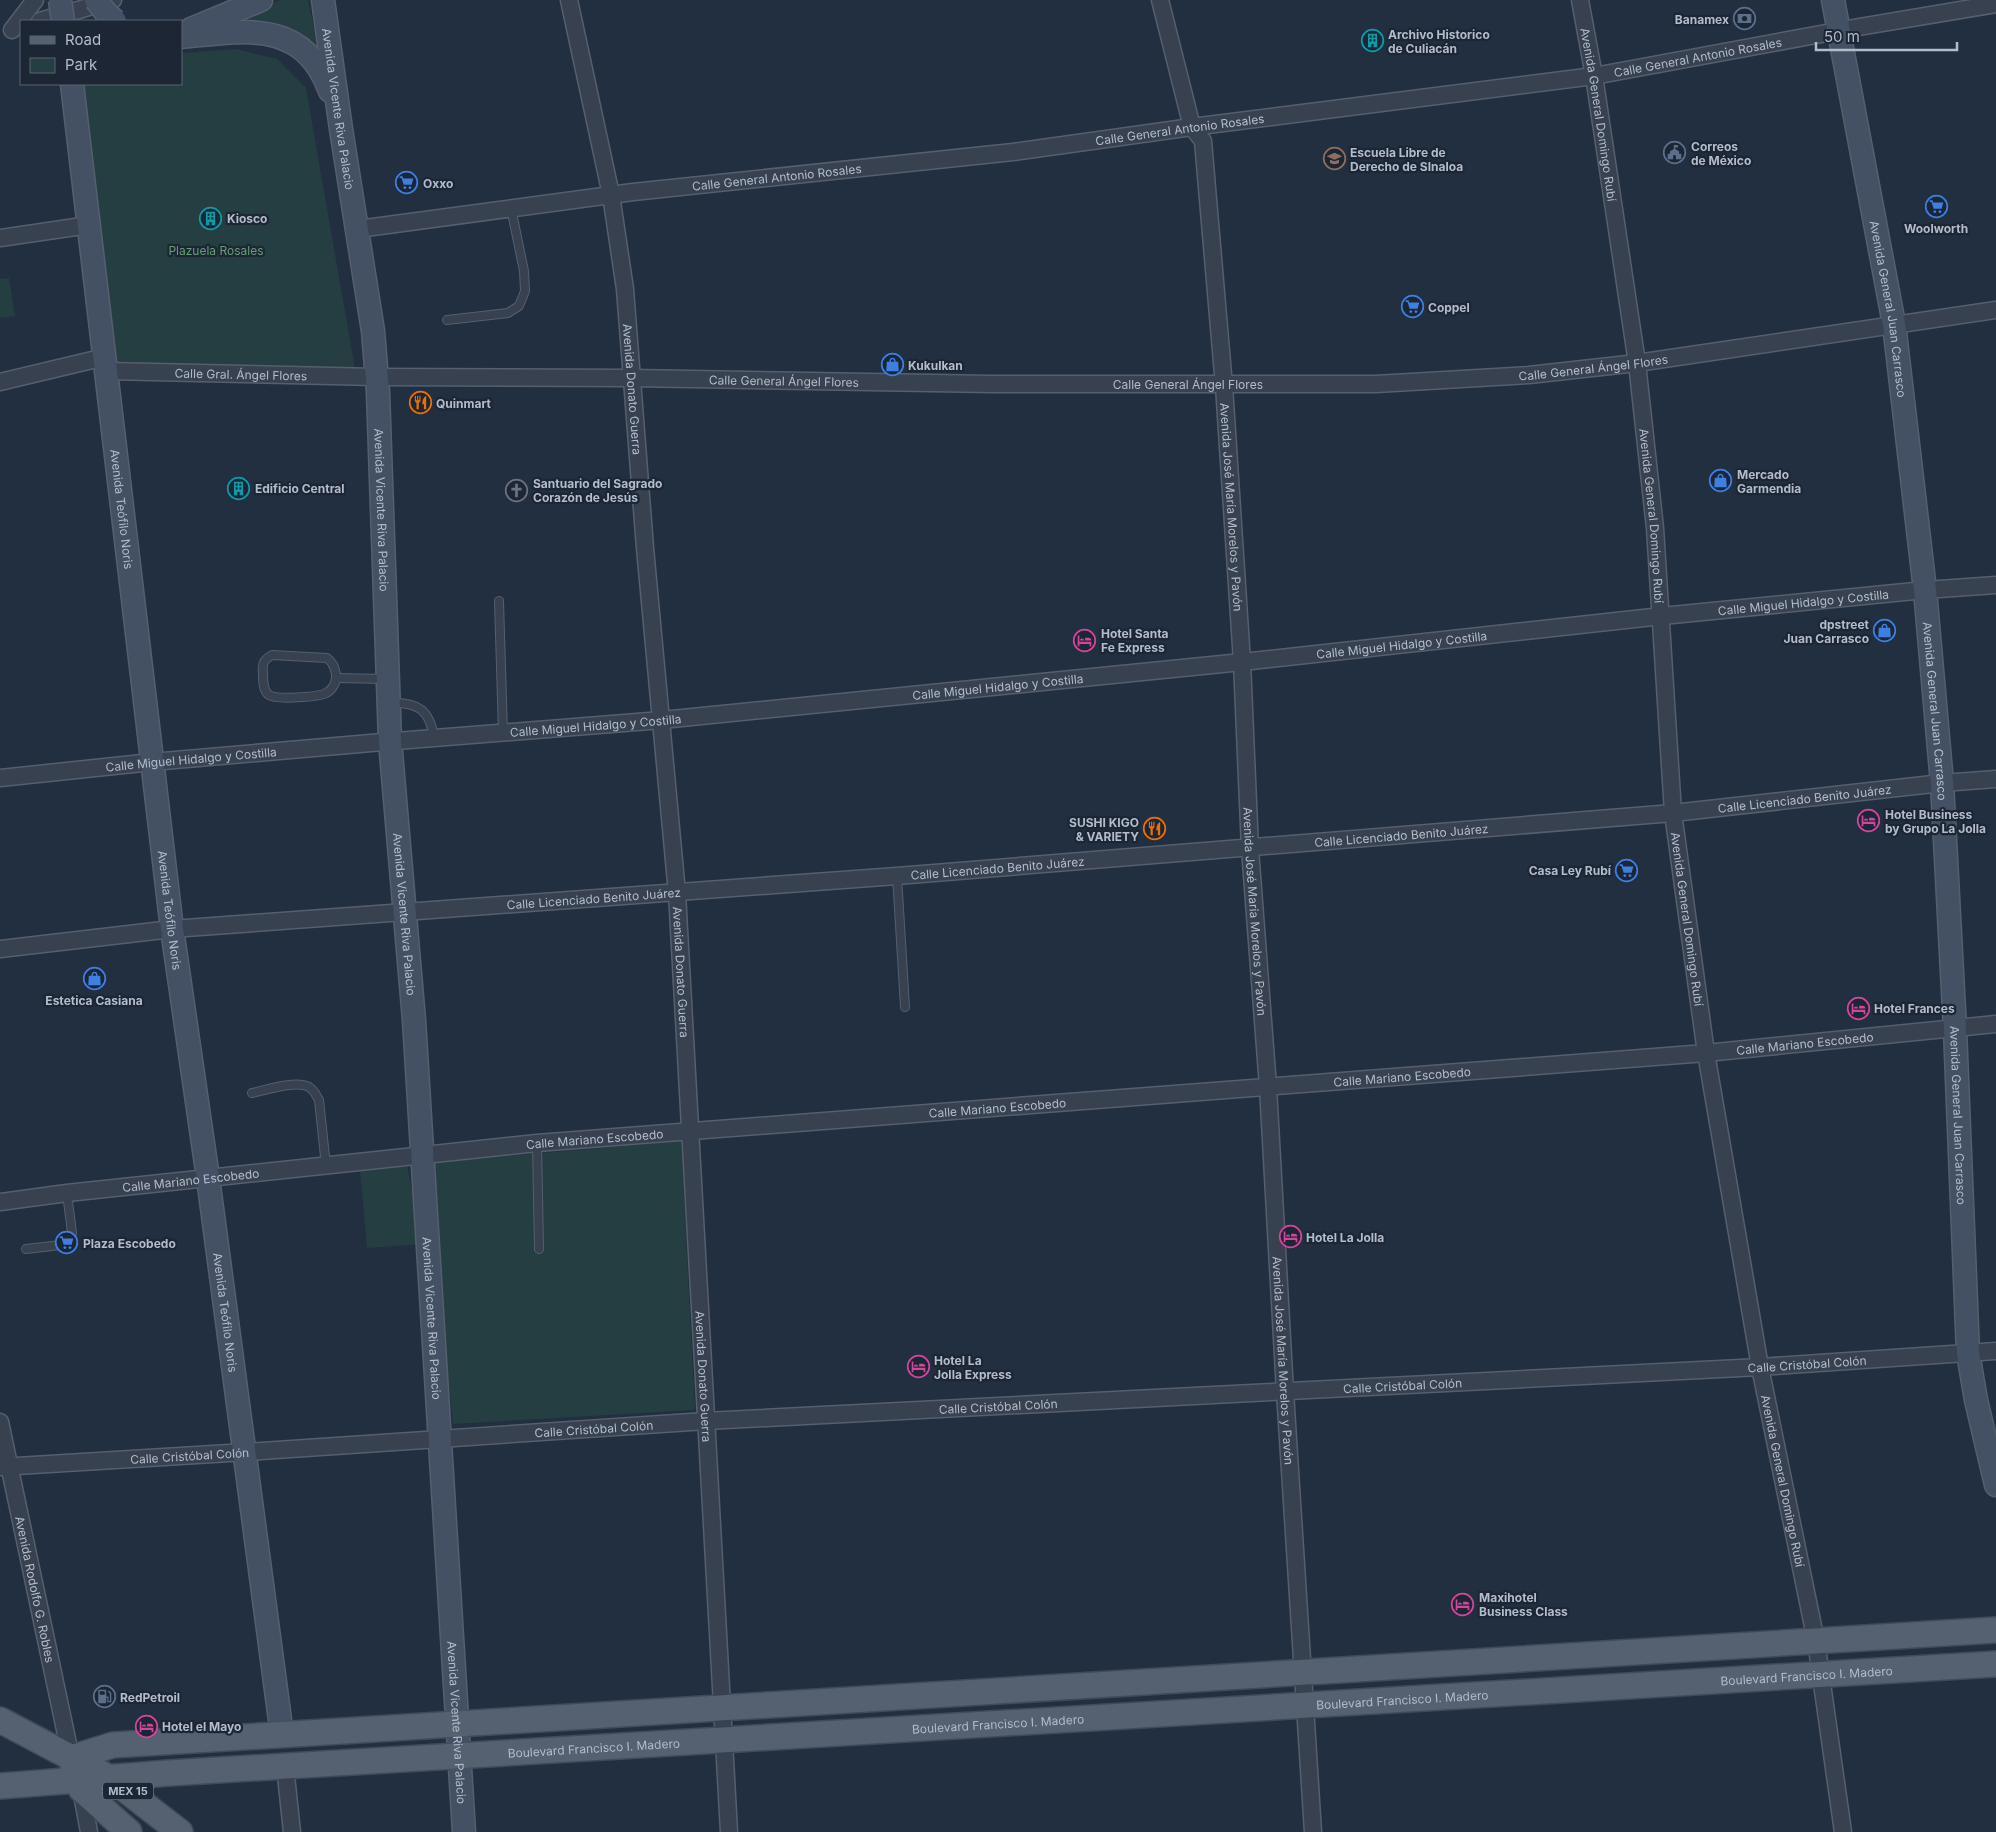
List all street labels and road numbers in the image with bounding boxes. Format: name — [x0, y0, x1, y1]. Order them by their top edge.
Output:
street label: Avenida General Domingo Rubí — [1578, 26, 1620, 202]
street label: Avenida Vicente Riva Palacio — [319, 27, 358, 191]
street label: Calle General Antonio Rosales — [1613, 34, 1783, 80]
street label: Calle General Antonio Rosales — [1094, 110, 1265, 148]
street label: Calle General Antonio Rosales — [691, 160, 862, 193]
street label: Avenida General Juan Carrasco — [1867, 219, 1910, 398]
street label: Avenida Donato Guerra — [620, 323, 645, 455]
street label: Calle General Ángel Flores — [1518, 351, 1669, 383]
street label: Calle Gral. Ángel Flores — [175, 365, 307, 383]
street label: Calle General Ángel Flores — [709, 372, 859, 389]
street label: Calle General Ángel Flores — [1113, 377, 1263, 392]
street label: Avenida José María Morelos y Pavón — [1218, 402, 1246, 612]
street label: Avenida Vicente Riva Palacio — [372, 428, 392, 592]
street label: Avenida General Domingo Rubí — [1637, 428, 1667, 604]
street label: Avenida Teófilo Noris — [108, 448, 137, 570]
street label: Calle Miguel Hidalgo y Costilla — [1717, 586, 1890, 618]
street label: Avenida General Juan Carrasco — [1920, 621, 1950, 801]
street label: Calle Miguel Hidalgo y Costilla — [1315, 628, 1488, 661]
street label: Calle Miguel Hidalgo y Costilla — [912, 670, 1084, 702]
street label: Calle Miguel Hidalgo y Costilla — [509, 711, 682, 739]
street label: Calle Miguel Hidalgo y Costilla — [105, 744, 277, 774]
street label: Calle Licenciado Benito Juárez — [1717, 781, 1892, 815]
street label: Avenida José María Morelos y Pavón — [1241, 807, 1270, 1016]
street label: Calle Licenciado Benito Juárez — [1314, 821, 1489, 850]
street label: Avenida General Domingo Rubí — [1668, 831, 1707, 1007]
street label: Avenida Vicente Riva Palacio — [390, 832, 419, 996]
street label: Avenida Teófilo Noris — [155, 849, 185, 971]
street label: Calle Licenciado Benito Juárez — [910, 853, 1085, 882]
street label: Calle Licenciado Benito Juárez — [506, 884, 681, 912]
street label: Avenida Donato Guerra — [670, 906, 693, 1038]
street label: Avenida General Juan Carrasco — [1947, 1026, 1970, 1205]
street label: Calle Mariano Escobedo — [1735, 1029, 1874, 1057]
street label: Calle Mariano Escobedo — [1333, 1064, 1472, 1089]
street label: Calle Mariano Escobedo — [928, 1095, 1067, 1120]
street label: Calle Mariano Escobedo — [525, 1126, 664, 1152]
street label: Calle Mariano Escobedo — [121, 1165, 260, 1195]
street label: Avenida Vicente Riva Palacio — [420, 1236, 445, 1400]
street label: Avenida Teófilo Noris — [210, 1252, 241, 1373]
street label: Avenida José María Morelos y Pavón — [1270, 1256, 1297, 1465]
street label: Avenida Donato Guerra — [693, 1310, 715, 1443]
street label: Calle Cristóbal Colón — [1747, 1352, 1867, 1375]
street label: Calle Cristóbal Colón — [1343, 1375, 1462, 1396]
street label: Avenida General Domingo Rubí — [1758, 1393, 1808, 1568]
street label: Calle Cristóbal Colón — [938, 1395, 1058, 1417]
street label: Calle Cristóbal Colón — [534, 1417, 654, 1440]
street label: Calle Cristóbal Colón — [130, 1444, 250, 1467]
street label: Avenida Rodolfo G. Robles — [13, 1515, 58, 1664]
street label: Avenida Vicente Riva Palacio — [445, 1641, 470, 1804]
street label: Boulevard Francisco I. Madero — [1720, 1663, 1893, 1688]
street label: Boulevard Francisco I. Madero — [1316, 1687, 1489, 1712]
street label: Boulevard Francisco I. Madero — [911, 1711, 1085, 1736]
street label: Boulevard Francisco I. Madero — [507, 1735, 680, 1760]
road number: MEX 15 — [103, 1782, 153, 1800]

